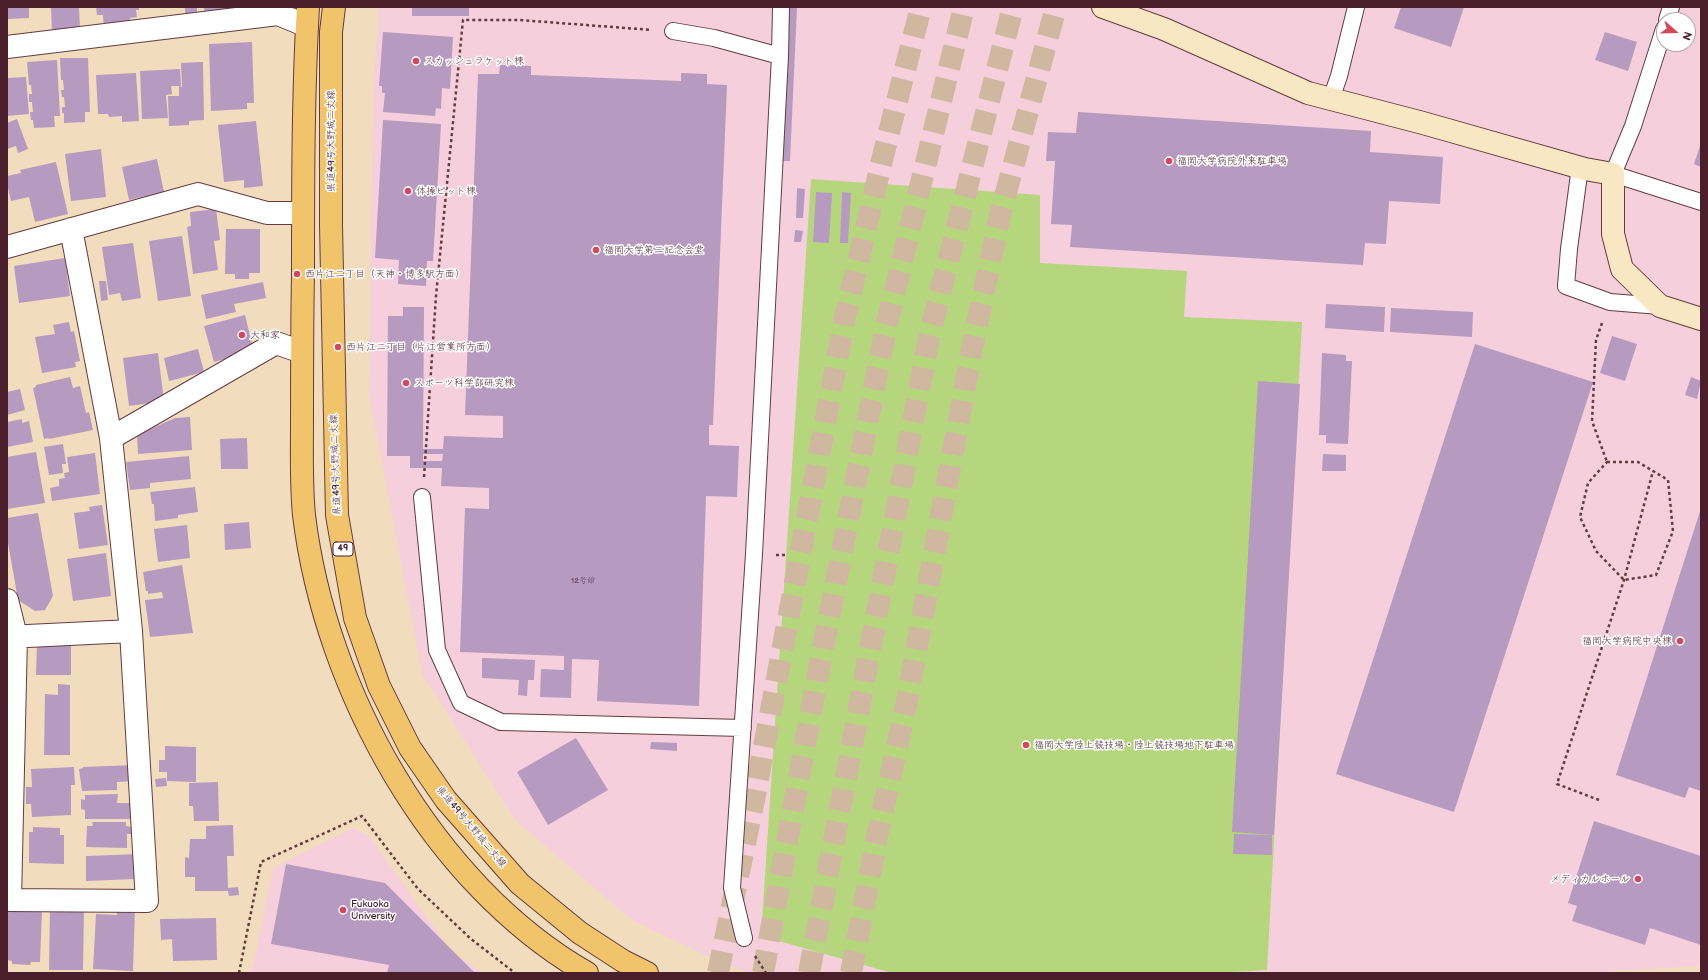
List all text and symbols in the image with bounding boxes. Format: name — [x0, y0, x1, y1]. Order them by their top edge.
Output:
north arrow — [1656, 12, 1696, 52]
text: N — [1679, 30, 1694, 42]
place label: スカッシュラケット棟 — [424, 55, 524, 67]
marker: スカッシュラケット棟 — [411, 56, 421, 66]
street label: 県道49号大野城二丈線 — [325, 90, 337, 192]
place label: 福岡大学病院外来駐車場 — [1177, 155, 1287, 167]
marker: 福岡大学病院外来駐車場 — [1164, 156, 1174, 166]
place label: 体操ピット棟 — [416, 185, 476, 197]
marker: 体操ピット棟 — [403, 186, 413, 196]
place label: 福岡大学第二記念会堂 — [604, 244, 704, 256]
marker: 福岡大学第二記念会堂 — [591, 245, 601, 255]
place label: 西片江二丁目（天神・博多駅方面） — [305, 268, 465, 280]
marker: 西片江二丁目（天神・博多駅方面） — [292, 269, 302, 279]
place label: 大和家 — [250, 329, 280, 341]
marker: 大和家 — [237, 330, 247, 340]
place label: 西片江二丁目（片江営業所方面） — [346, 341, 496, 353]
marker: 西片江二丁目（片江営業所方面） — [333, 342, 343, 352]
place label: スポーツ科学部研究棟 — [414, 377, 514, 389]
marker: スポーツ科学部研究棟 — [401, 378, 411, 388]
street label: 県道49号大野城二丈線 — [328, 414, 344, 516]
road number: 49 — [333, 542, 353, 556]
house number: 12号館 — [571, 576, 595, 586]
place label: 福岡大学病院中央棟 — [1582, 635, 1672, 647]
marker: 福岡大学病院中央棟 — [1675, 636, 1685, 646]
place label: 福岡大学陸上競技場・陸上競技場地下駐車場 — [1034, 739, 1234, 751]
marker: 福岡大学陸上競技場・陸上競技場地下駐車場 — [1021, 740, 1031, 750]
street label: 県道49号大野城二丈線 — [434, 784, 508, 870]
place label: メディカルホール — [1550, 873, 1630, 885]
marker: メディカルホール — [1633, 874, 1643, 884]
place label: Fukuoka University — [351, 898, 395, 922]
marker: Fukuoka University — [338, 905, 348, 915]

